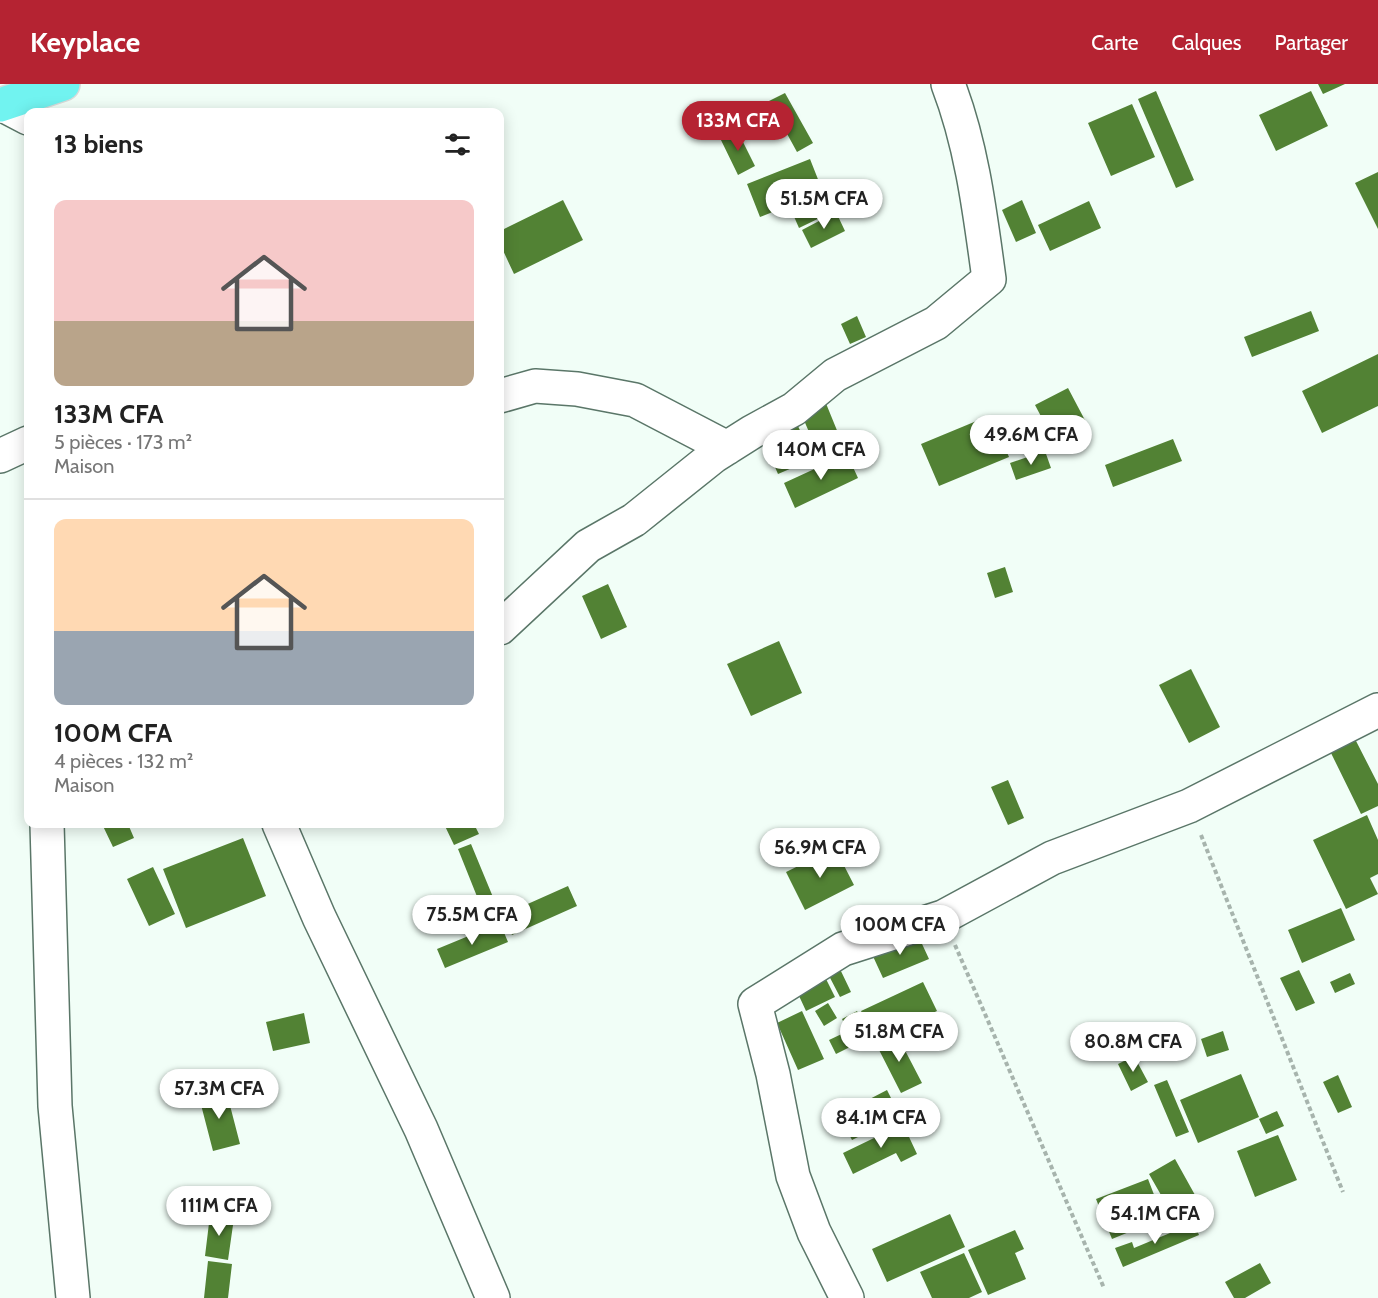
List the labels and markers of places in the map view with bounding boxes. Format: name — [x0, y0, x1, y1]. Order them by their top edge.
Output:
pin: 133M CFA — [676, 101, 800, 152]
pin: 51.5M CFA — [755, 179, 893, 230]
pin: 49.6M CFA — [962, 415, 1100, 466]
pin: 140M CFA — [759, 430, 883, 481]
pin: 56.9M CFA — [751, 828, 889, 879]
pin: 75.5M CFA — [403, 895, 541, 946]
pin: 100M CFA — [838, 905, 962, 956]
pin: 51.8M CFA — [830, 1012, 968, 1063]
pin: 80.8M CFA — [1064, 1022, 1202, 1073]
pin: 57.3M CFA — [150, 1069, 288, 1120]
pin: 84.1M CFA — [812, 1098, 950, 1149]
pin: 111M CFA — [157, 1186, 281, 1237]
pin: 54.1M CFA — [1086, 1194, 1224, 1245]

